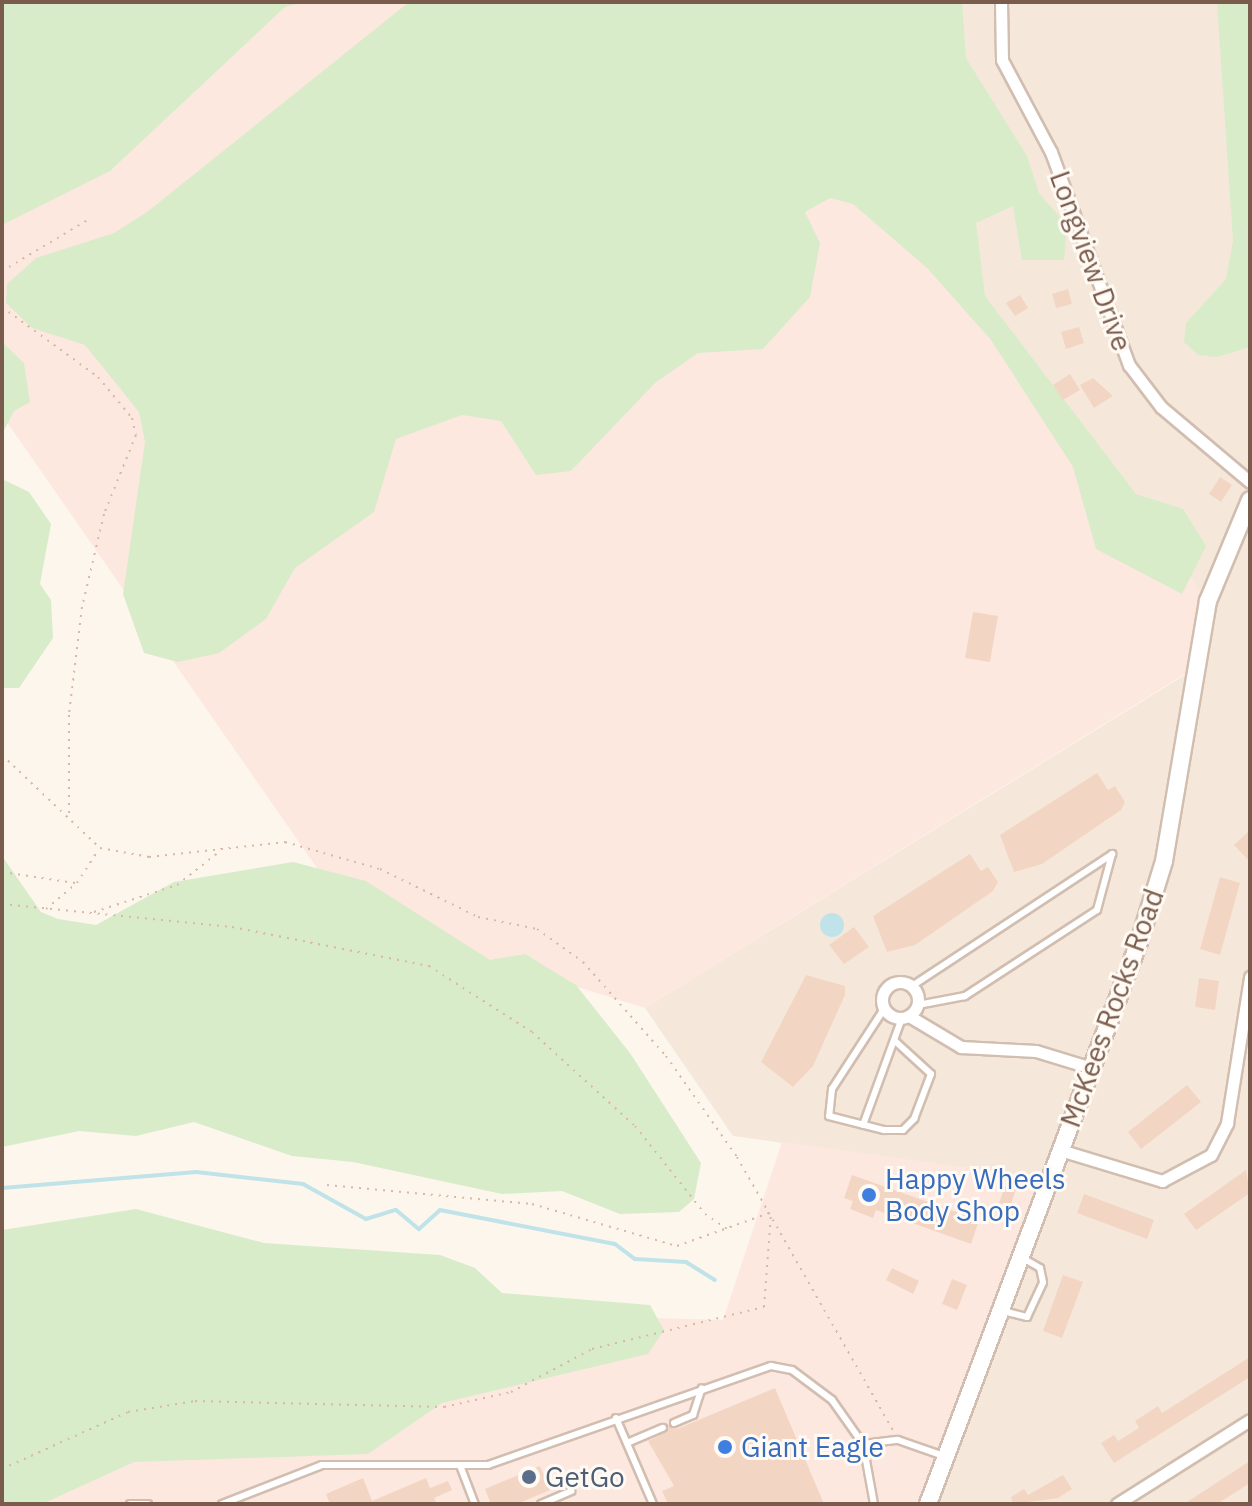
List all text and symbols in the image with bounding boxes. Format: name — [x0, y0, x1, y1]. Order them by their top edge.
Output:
street label: Longview Drive — [1043, 166, 1139, 356]
street label: McKees Rocks Road — [1053, 884, 1171, 1132]
place label: Happy Wheels Body Shop — [885, 1162, 1066, 1228]
marker: Happy Wheels Body Shop — [860, 1186, 878, 1204]
place label: Giant Eagle — [741, 1430, 884, 1464]
marker: Giant Eagle — [716, 1438, 734, 1456]
place label: GetGo — [545, 1460, 625, 1494]
marker: GetGo — [520, 1468, 538, 1486]

